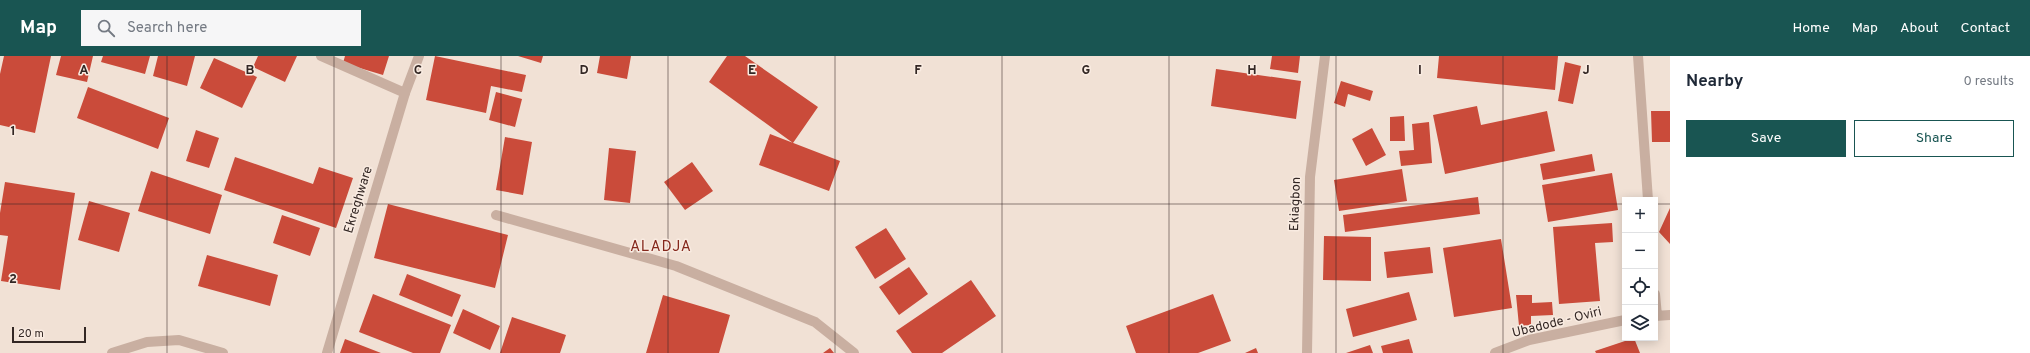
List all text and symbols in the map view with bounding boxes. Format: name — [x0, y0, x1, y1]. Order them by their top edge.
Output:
search box — [81, 10, 361, 46]
text: Map — [20, 16, 57, 40]
icon: search — [95, 17, 117, 39]
text: Search here — [127, 19, 207, 38]
text: Home — [1793, 20, 1830, 37]
text: Map — [1852, 20, 1878, 37]
text: About — [1900, 20, 1939, 37]
text: Contact — [1961, 20, 2010, 37]
text: A — [79, 63, 89, 79]
text: B — [246, 63, 255, 79]
text: C — [414, 63, 422, 79]
text: D — [579, 63, 589, 79]
text: E — [748, 63, 756, 79]
text: F — [914, 63, 922, 79]
text: G — [1082, 63, 1091, 79]
text: H — [1247, 63, 1257, 79]
text: I — [1418, 63, 1422, 79]
text: J — [1582, 63, 1590, 79]
text: Nearby — [1686, 71, 1743, 93]
text: 0 results — [1963, 74, 2014, 90]
button: Save — [1686, 120, 1846, 157]
button: Share — [1854, 120, 2014, 157]
text: 1 — [10, 124, 16, 140]
street label: Ekreghware — [341, 165, 377, 235]
street label: Ekiagbon — [1287, 177, 1305, 231]
map controls — [1622, 197, 1658, 341]
button: + — [1622, 197, 1658, 233]
button: − — [1622, 233, 1658, 269]
district label: ALADJA — [630, 238, 692, 257]
button: locate — [1622, 269, 1658, 305]
text: 2 — [9, 272, 17, 288]
street label: Ubadode - Oviri — [1511, 304, 1603, 342]
button: layers — [1622, 305, 1658, 341]
scale bar — [12, 325, 86, 344]
text: 20 m — [18, 327, 44, 341]

